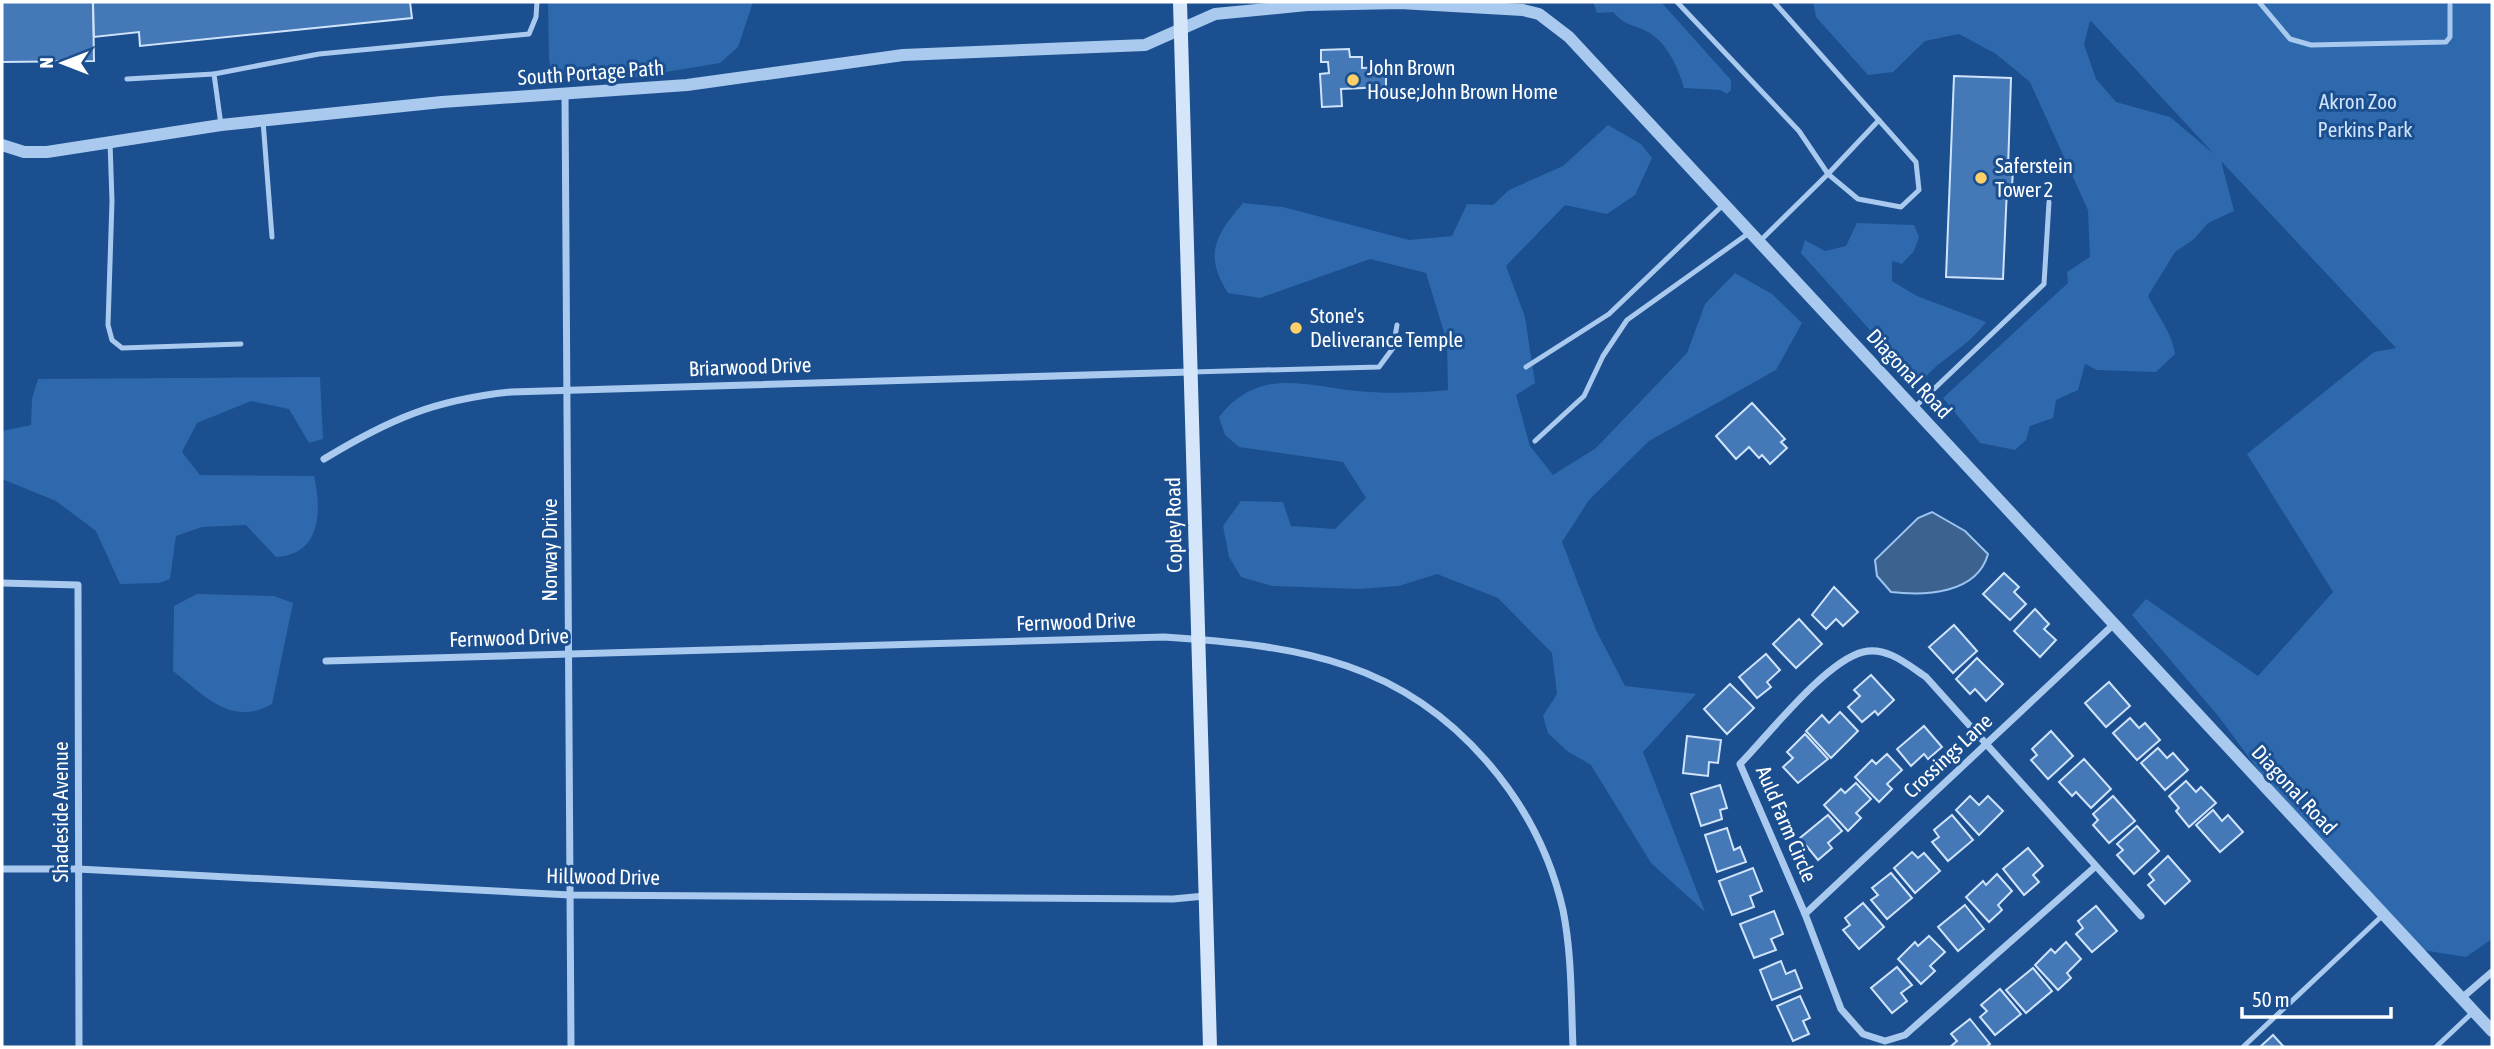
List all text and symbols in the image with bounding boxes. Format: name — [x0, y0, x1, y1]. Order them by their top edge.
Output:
north arrow — [28, 28, 98, 98]
street label: South Portage Path — [517, 55, 665, 89]
place label: John Brown House;John Brown Home — [1367, 55, 1558, 103]
text: N — [35, 57, 57, 69]
marker: John Brown House;John Brown Home — [1345, 72, 1361, 88]
park label: Akron Zoo — [2319, 89, 2397, 113]
park label: Perkins Park — [2318, 117, 2412, 141]
place label: Saferstein Tower 2 — [1995, 153, 2073, 201]
marker: Saferstein Tower 2 — [1973, 170, 1989, 186]
place label: Stone's Deliverance Temple — [1310, 303, 1463, 351]
marker: Stone's Deliverance Temple — [1288, 320, 1304, 336]
street label: Diagonal Road — [1862, 324, 1957, 423]
street label: Briarwood Drive — [688, 352, 812, 380]
street label: Copley Road — [1160, 477, 1186, 573]
street label: Norway Drive — [537, 499, 561, 601]
street label: Fernwood Drive — [1016, 607, 1136, 635]
street label: Fernwood Drive — [449, 623, 569, 651]
street label: Crossings Lane — [1898, 708, 1997, 802]
street label: Diagonal Road — [2247, 740, 2342, 839]
street label: Shadeside Avenue — [48, 742, 72, 883]
street label: Auld Farm Circle — [1752, 762, 1822, 885]
street label: Hillwood Drive — [546, 863, 660, 889]
scale bar — [2242, 976, 2391, 1020]
text: 50 m — [2252, 987, 2290, 1011]

